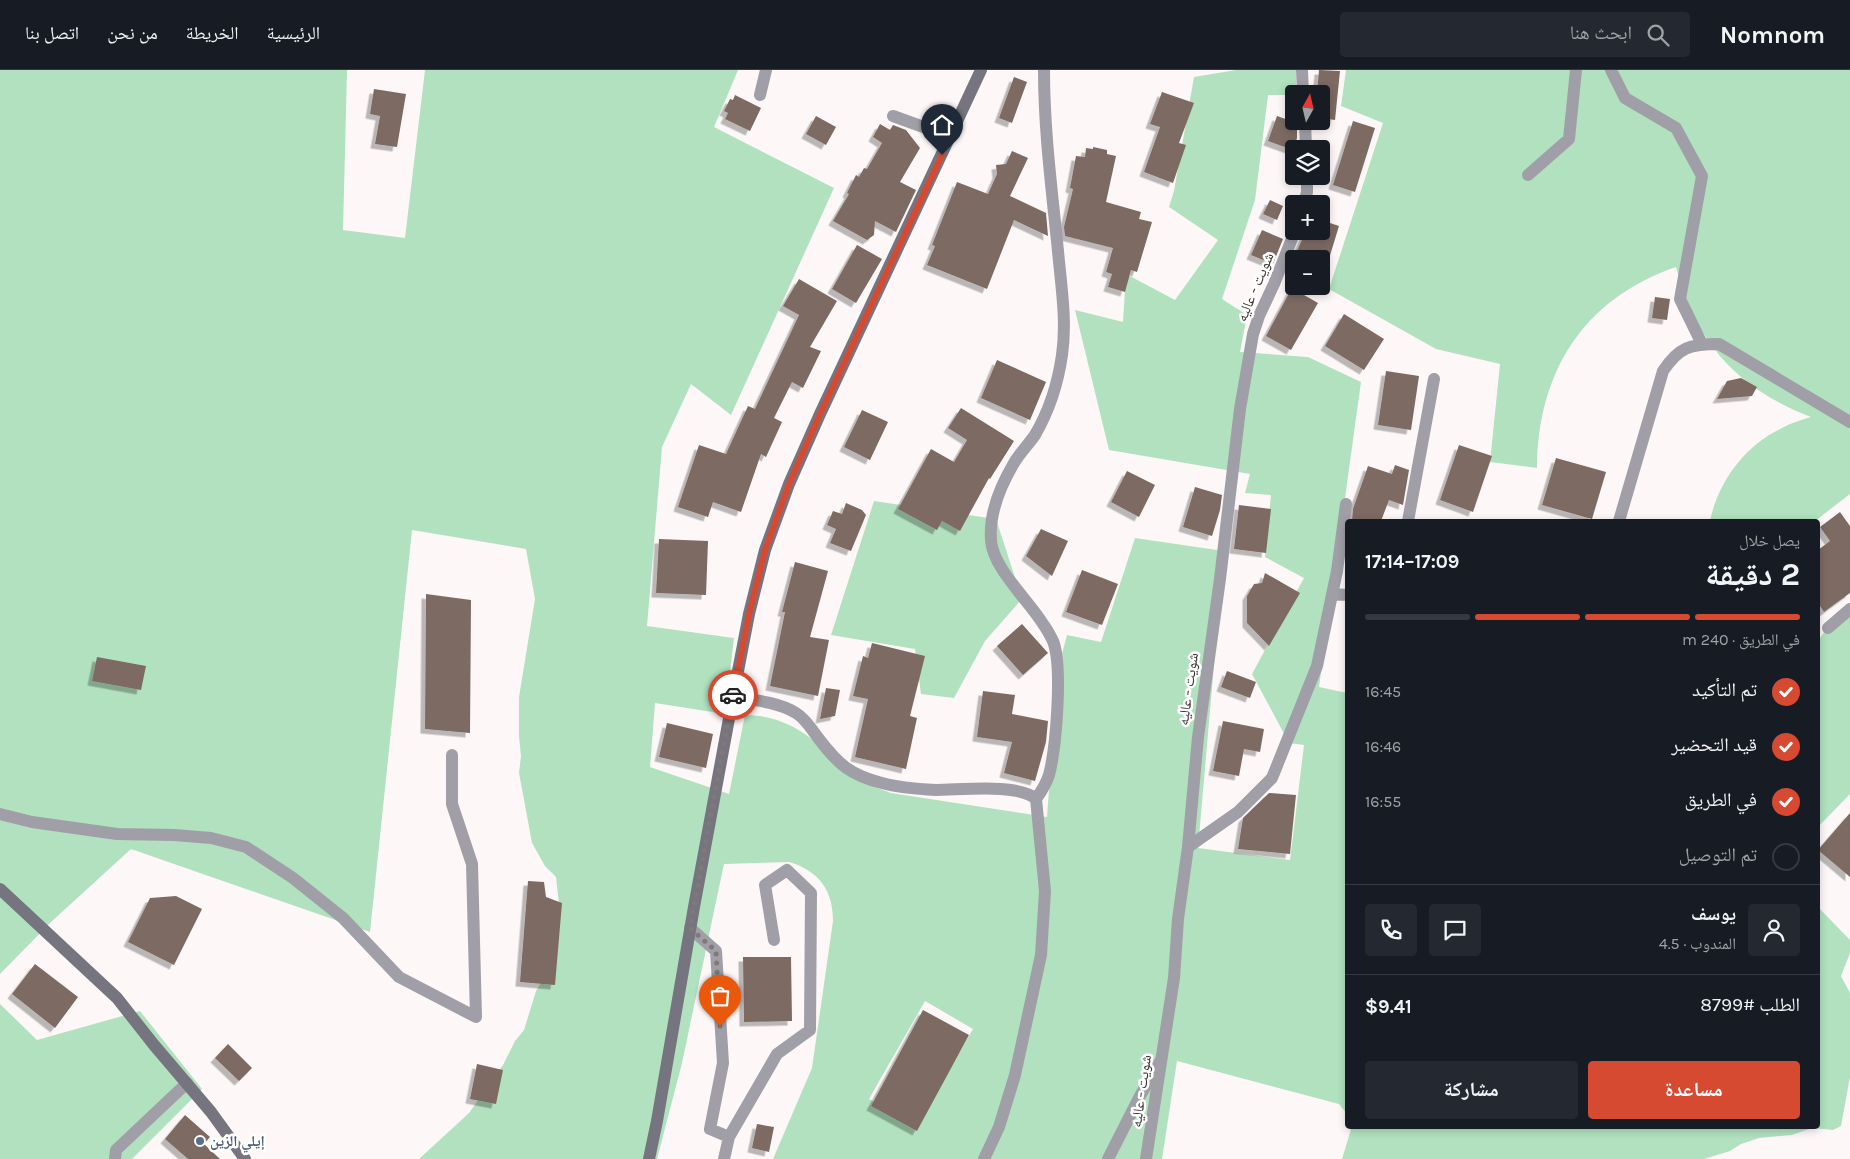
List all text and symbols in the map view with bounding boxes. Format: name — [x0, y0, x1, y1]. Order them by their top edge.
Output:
search box — [1340, 12, 1690, 57]
icon: search — [1644, 21, 1672, 49]
text: Nomnom — [1720, 21, 1825, 49]
text: اتصل بنا — [25, 22, 79, 44]
text: من نحن — [107, 22, 158, 44]
text: الخريطة — [186, 22, 239, 44]
text: الرئيسية — [267, 22, 320, 44]
text: ابحث هنا — [1570, 22, 1632, 44]
north arrow — [1285, 85, 1330, 130]
map controls — [1285, 85, 1330, 295]
pin — [921, 104, 963, 155]
icon: home — [928, 111, 956, 139]
button: layers — [1285, 140, 1330, 185]
button: + — [1285, 195, 1330, 240]
street label: شويت - عاليه — [1232, 250, 1278, 324]
button: − — [1285, 250, 1330, 295]
text: يصل خلال — [1739, 531, 1800, 550]
text: 17:09–17:14 — [1365, 551, 1459, 573]
text: 2 دقيقة — [1705, 556, 1800, 593]
text: في الطريق · 240 m — [1682, 630, 1800, 649]
street label: شويت - عاليه — [1174, 651, 1202, 727]
courier — [708, 670, 758, 720]
icon: check — [1772, 678, 1800, 706]
text: تم التأكيد — [1692, 679, 1757, 701]
icon: car — [719, 681, 747, 709]
text: 16:45 — [1365, 682, 1401, 701]
icon: check — [1772, 733, 1800, 761]
text: قيد التحضير — [1671, 734, 1757, 756]
text: 16:46 — [1365, 737, 1401, 756]
icon: check — [1772, 788, 1800, 816]
text: في الطريق — [1685, 789, 1757, 811]
text: 16:55 — [1365, 792, 1401, 811]
text: تم التوصيل — [1679, 844, 1757, 866]
text: يوسف — [1691, 903, 1736, 925]
button: phone — [1365, 904, 1417, 956]
button: chat — [1429, 904, 1481, 956]
button: person — [1748, 904, 1800, 956]
text: المندوب · 4.5 — [1659, 934, 1736, 953]
pin — [699, 975, 741, 1026]
icon: bag — [706, 982, 734, 1010]
text: الطلب #8799 — [1700, 994, 1800, 1016]
text: $9.41 — [1365, 996, 1412, 1018]
street label: شويت - عاليه — [1127, 1053, 1155, 1129]
button: مشاركة — [1365, 1061, 1578, 1119]
button: مساعدة — [1588, 1061, 1800, 1119]
place label: إيلي الزين — [210, 1132, 265, 1153]
marker: إيلي الزين — [194, 1135, 206, 1147]

